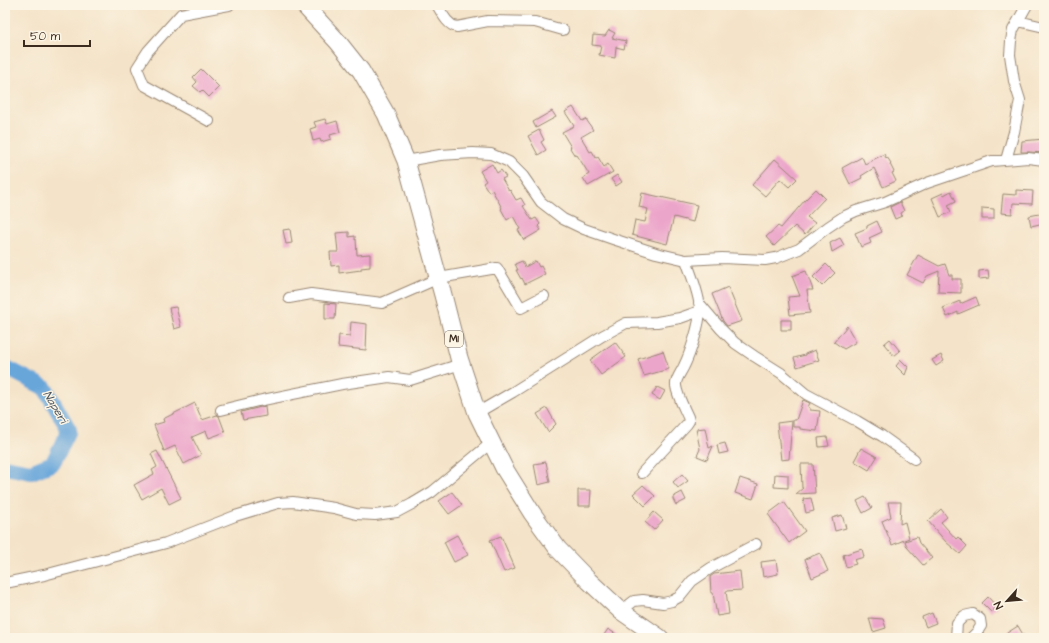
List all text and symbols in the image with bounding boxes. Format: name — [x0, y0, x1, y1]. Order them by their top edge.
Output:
scale bar — [24, 22, 90, 48]
text: 50 m — [30, 28, 61, 45]
road number: M1 — [445, 331, 463, 347]
water label: Naperi — [39, 388, 72, 428]
north arrow — [987, 581, 1027, 621]
text: N — [990, 599, 1007, 612]

